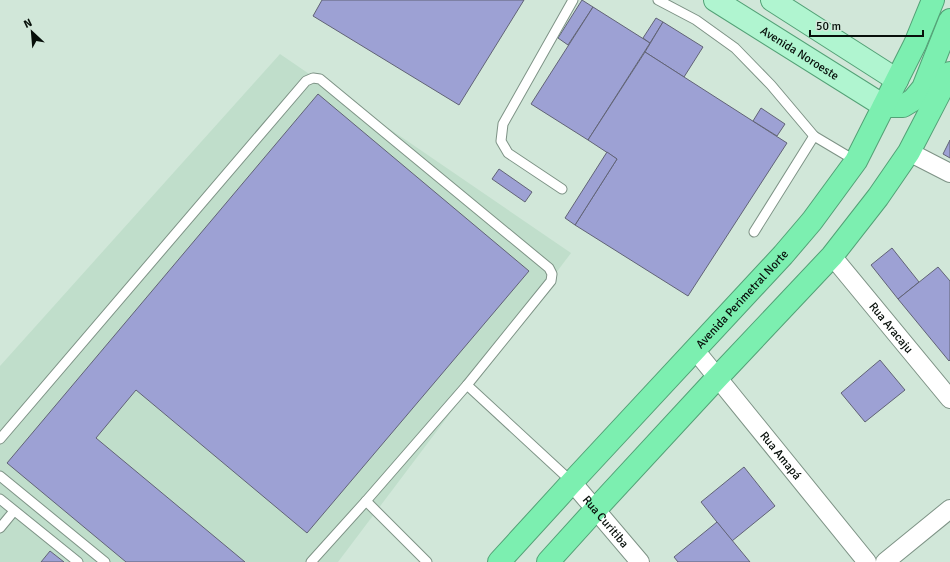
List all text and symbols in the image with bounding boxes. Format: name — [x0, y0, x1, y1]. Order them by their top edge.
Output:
north arrow — [12, 12, 52, 52]
scale bar — [810, 12, 923, 38]
text: N — [22, 16, 34, 31]
text: 50 m — [816, 19, 841, 34]
street label: Avenida Noroeste — [757, 23, 841, 84]
street label: Avenida Perimetral Norte — [693, 247, 792, 352]
street label: Rua Aracaju — [865, 299, 916, 357]
street label: Rua Amapá — [756, 429, 804, 483]
street label: Rua Curitiba — [579, 493, 632, 551]

